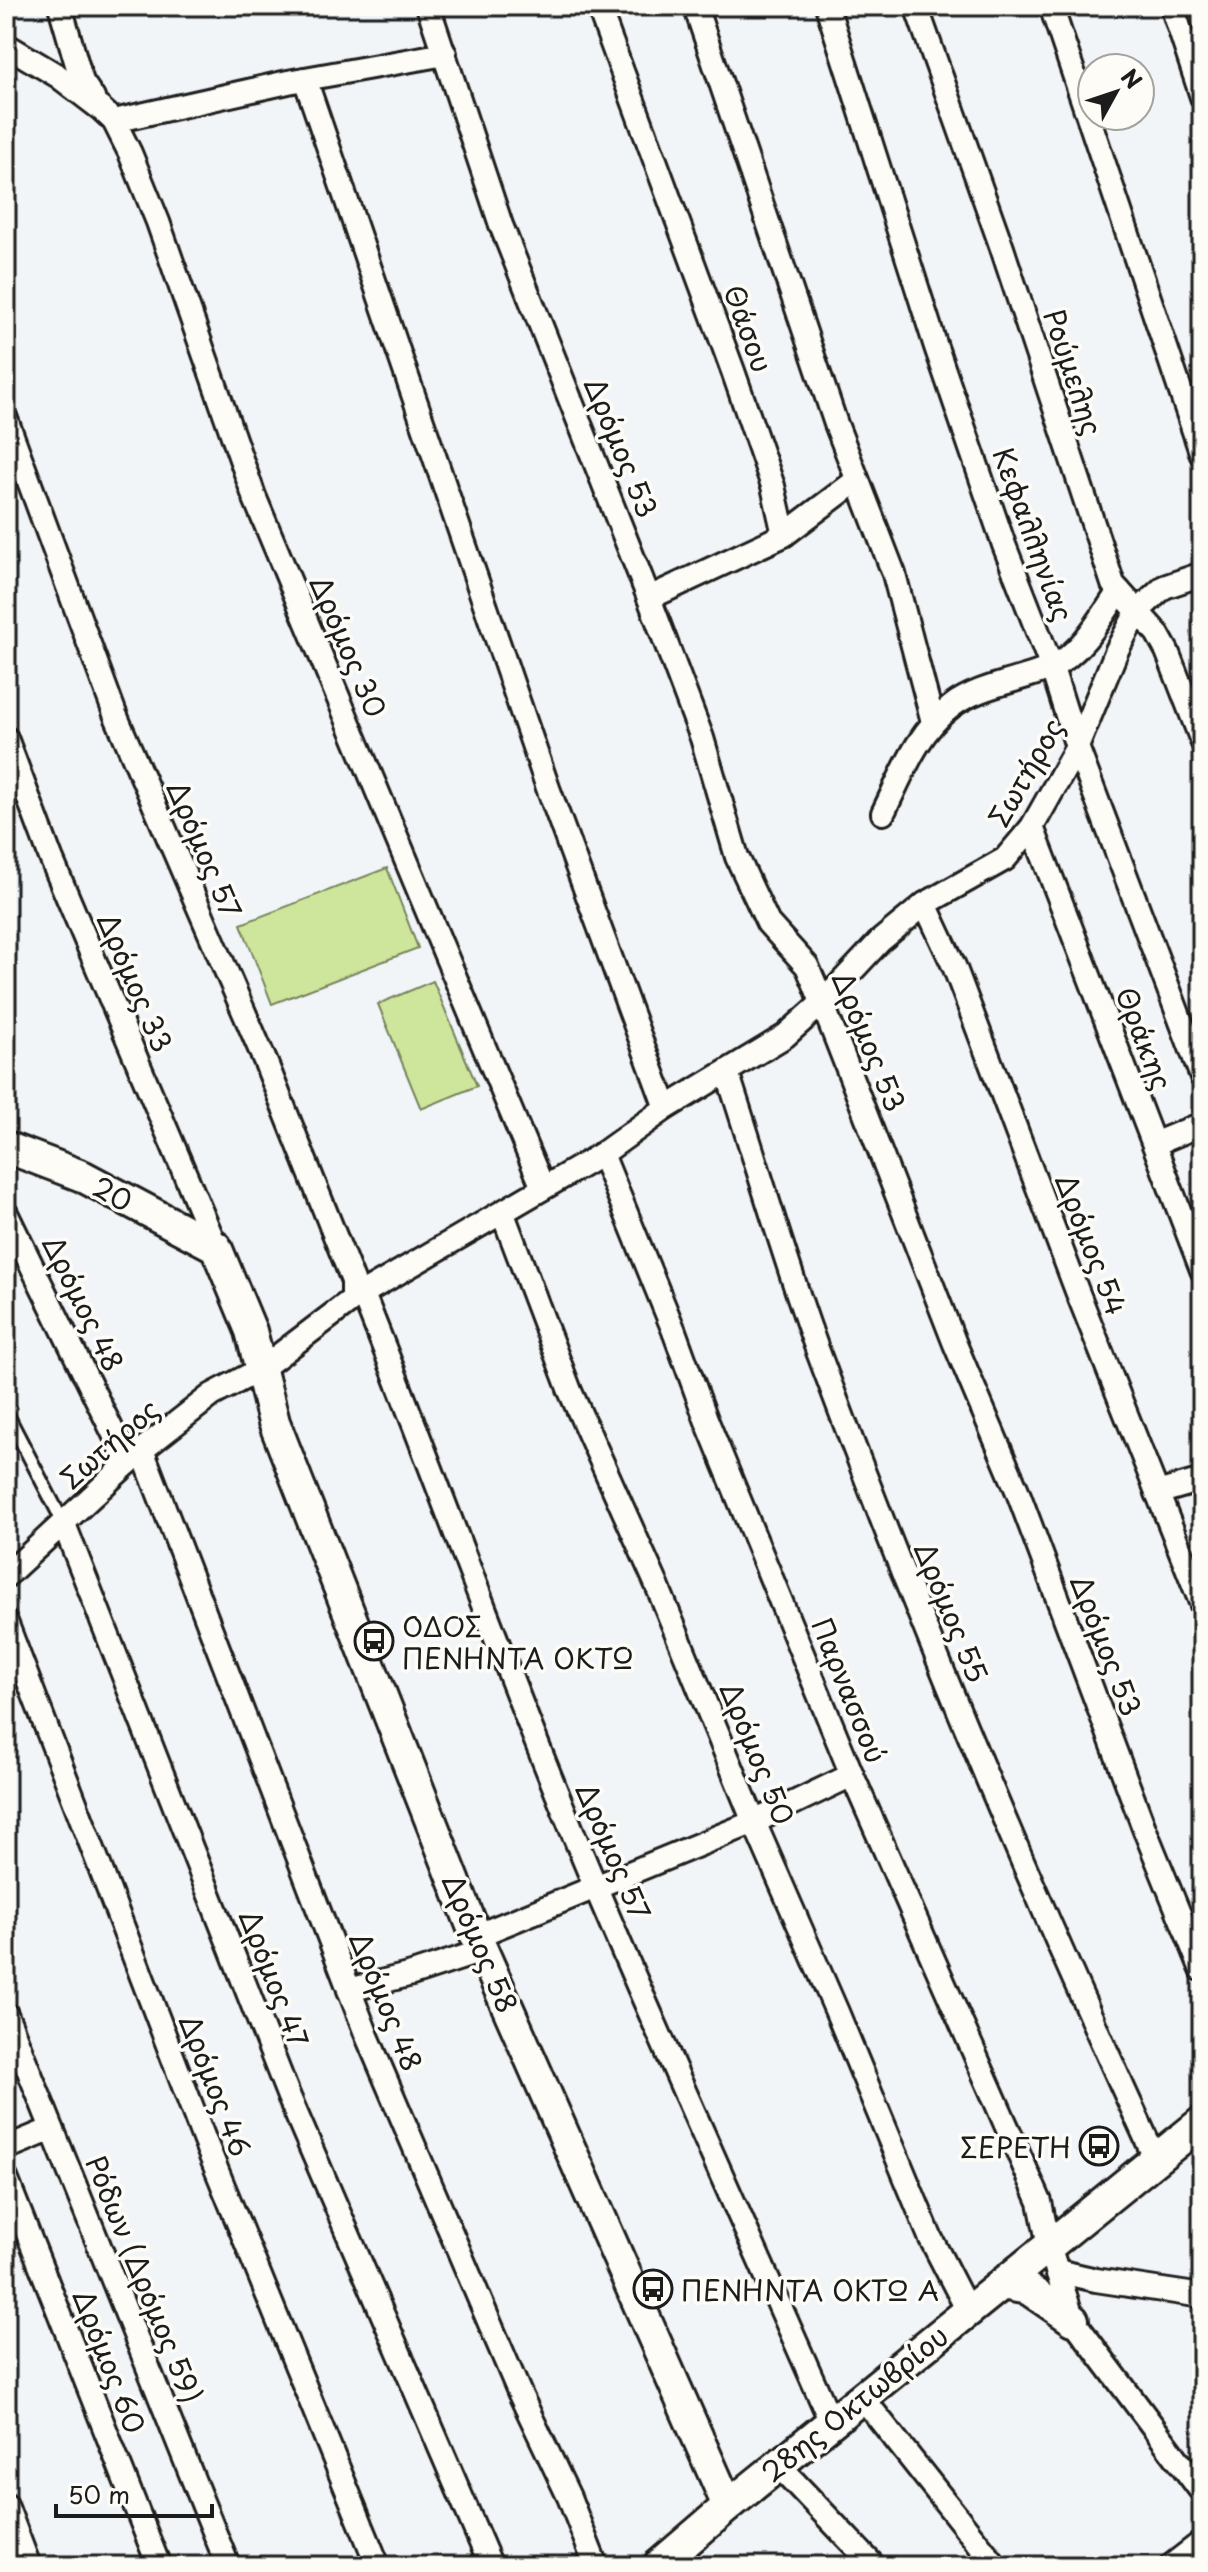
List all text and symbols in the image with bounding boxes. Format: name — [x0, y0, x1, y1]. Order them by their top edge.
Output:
north arrow — [1076, 52, 1156, 132]
text: N — [1114, 61, 1151, 95]
street label: Θάσου — [713, 278, 785, 378]
street label: Ρούμελης — [1033, 303, 1115, 441]
street label: Δρόμος 53 — [574, 370, 670, 524]
street label: Κεφαλληνίας — [983, 441, 1085, 627]
street label: Δρόμος 30 — [300, 568, 398, 724]
street label: Σωτήρος — [977, 710, 1073, 834]
street label: Δρόμος 57 — [157, 774, 253, 924]
street label: Δρόμος 33 — [87, 905, 185, 1059]
street label: Δρόμος 53 — [822, 964, 918, 1118]
street label: Θράκης — [1106, 980, 1184, 1096]
street label: 20 — [85, 1164, 141, 1222]
street label: Δρόμος 54 — [1045, 1167, 1139, 1321]
street label: Δρόμος 48 — [32, 1228, 136, 1378]
street label: Σωτήρος — [50, 1388, 168, 1498]
street label: Δρόμος 55 — [904, 1535, 1000, 1689]
street label: Δρόμος 53 — [1060, 1568, 1154, 1722]
place label: ΟΔΟΣ ΠΕΝΗΝΤΑ ΟΚΤΩ — [402, 1604, 633, 1679]
street label: Παρνασσού — [801, 1611, 899, 1769]
bus stop icon: ΟΔΟΣ ΠΕΝΗΝΤΑ ΟΚΤΩ — [353, 1620, 395, 1662]
street label: Δρόμος 50 — [710, 1675, 806, 1831]
street label: Δρόμος 57 — [566, 1776, 662, 1926]
street label: Δρόμος 58 — [432, 1867, 530, 2019]
street label: Δρόμος 47 — [229, 1903, 321, 2053]
street label: Δρόμος 48 — [340, 1925, 434, 2077]
street label: Δρόμος 46 — [169, 2008, 263, 2162]
place label: ΣΕΡΕΤΗ — [960, 2125, 1071, 2168]
bus stop icon: ΣΕΡΕΤΗ — [1078, 2125, 1120, 2167]
street label: Ρόδων (Δρόμος 59) — [76, 2149, 214, 2409]
bus stop icon: ΠΕΝΗΝΤΑ ΟΚΤΩ Α — [632, 2268, 674, 2310]
place label: ΠΕΝΗΝΤΑ ΟΚΤΩ Α — [681, 2268, 939, 2311]
street label: Δρόμος 60 — [63, 2283, 157, 2439]
street label: 28ης Οκτωβρίου — [751, 2314, 957, 2492]
scale bar — [56, 2468, 212, 2518]
text: 50 m — [68, 2476, 130, 2512]

